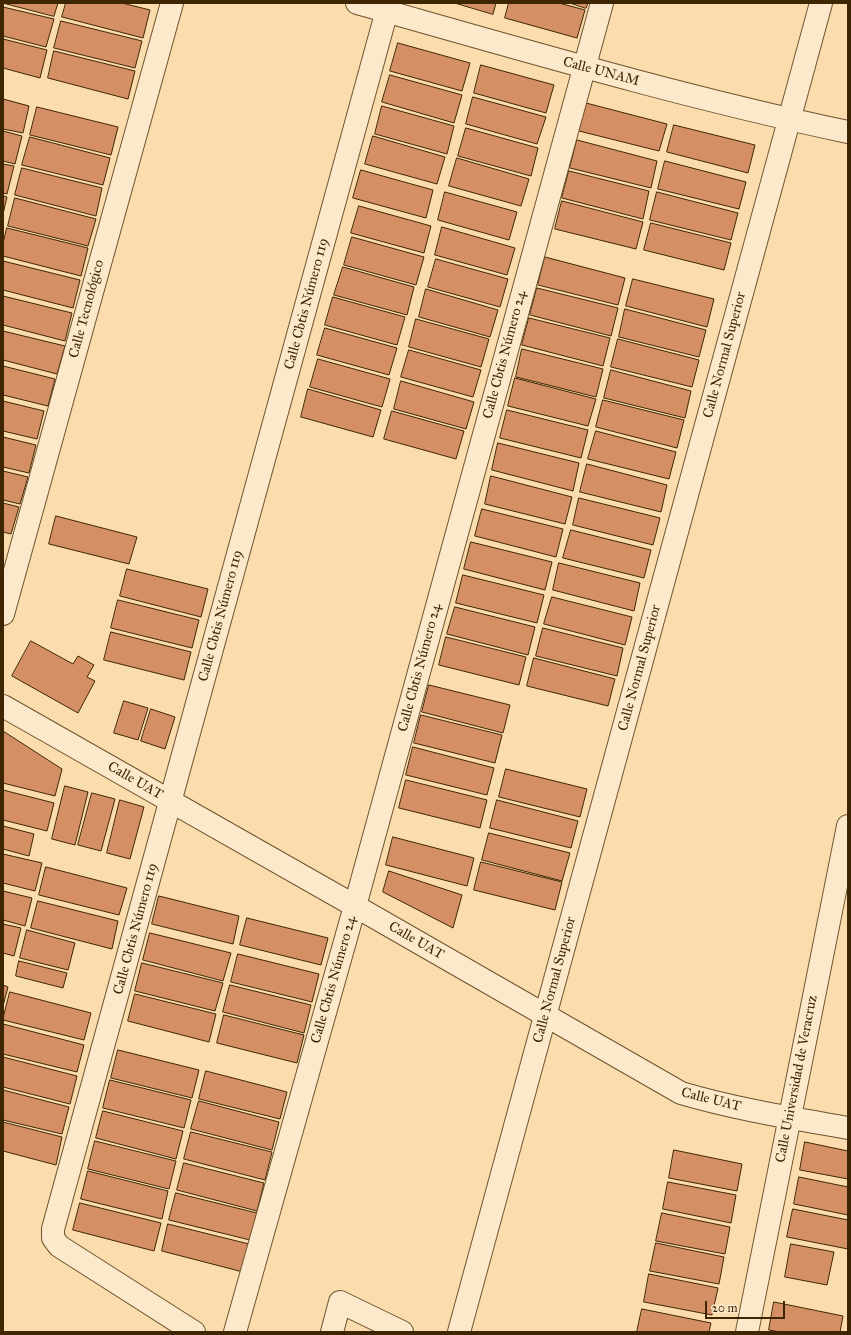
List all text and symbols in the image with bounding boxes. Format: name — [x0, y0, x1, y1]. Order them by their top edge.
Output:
street label: Calle UNAM — [561, 54, 641, 90]
street label: Calle Cbtis Número 119 — [281, 236, 333, 372]
street label: Calle Tecnológico — [66, 258, 108, 360]
street label: Calle Cbtis Número 24 — [480, 289, 530, 421]
street label: Calle Normal Superior — [700, 290, 750, 420]
street label: Calle Cbtis Número 119 — [195, 548, 247, 684]
street label: Calle Cbtis Número 24 — [395, 602, 445, 734]
street label: Calle Normal Superior — [615, 603, 665, 733]
street label: Calle UAT — [104, 758, 166, 804]
street label: Calle Cbtis Número 119 — [110, 861, 162, 997]
street label: Calle Cbtis Número 24 — [308, 914, 360, 1046]
street label: Calle Normal Superior — [530, 915, 580, 1045]
street label: Calle UAT — [385, 918, 447, 964]
street label: Calle Universidad de Veracruz — [773, 994, 821, 1164]
street label: Calle UAT — [679, 1084, 743, 1116]
scale bar — [707, 1293, 787, 1319]
text: 20 m — [712, 1301, 738, 1315]

